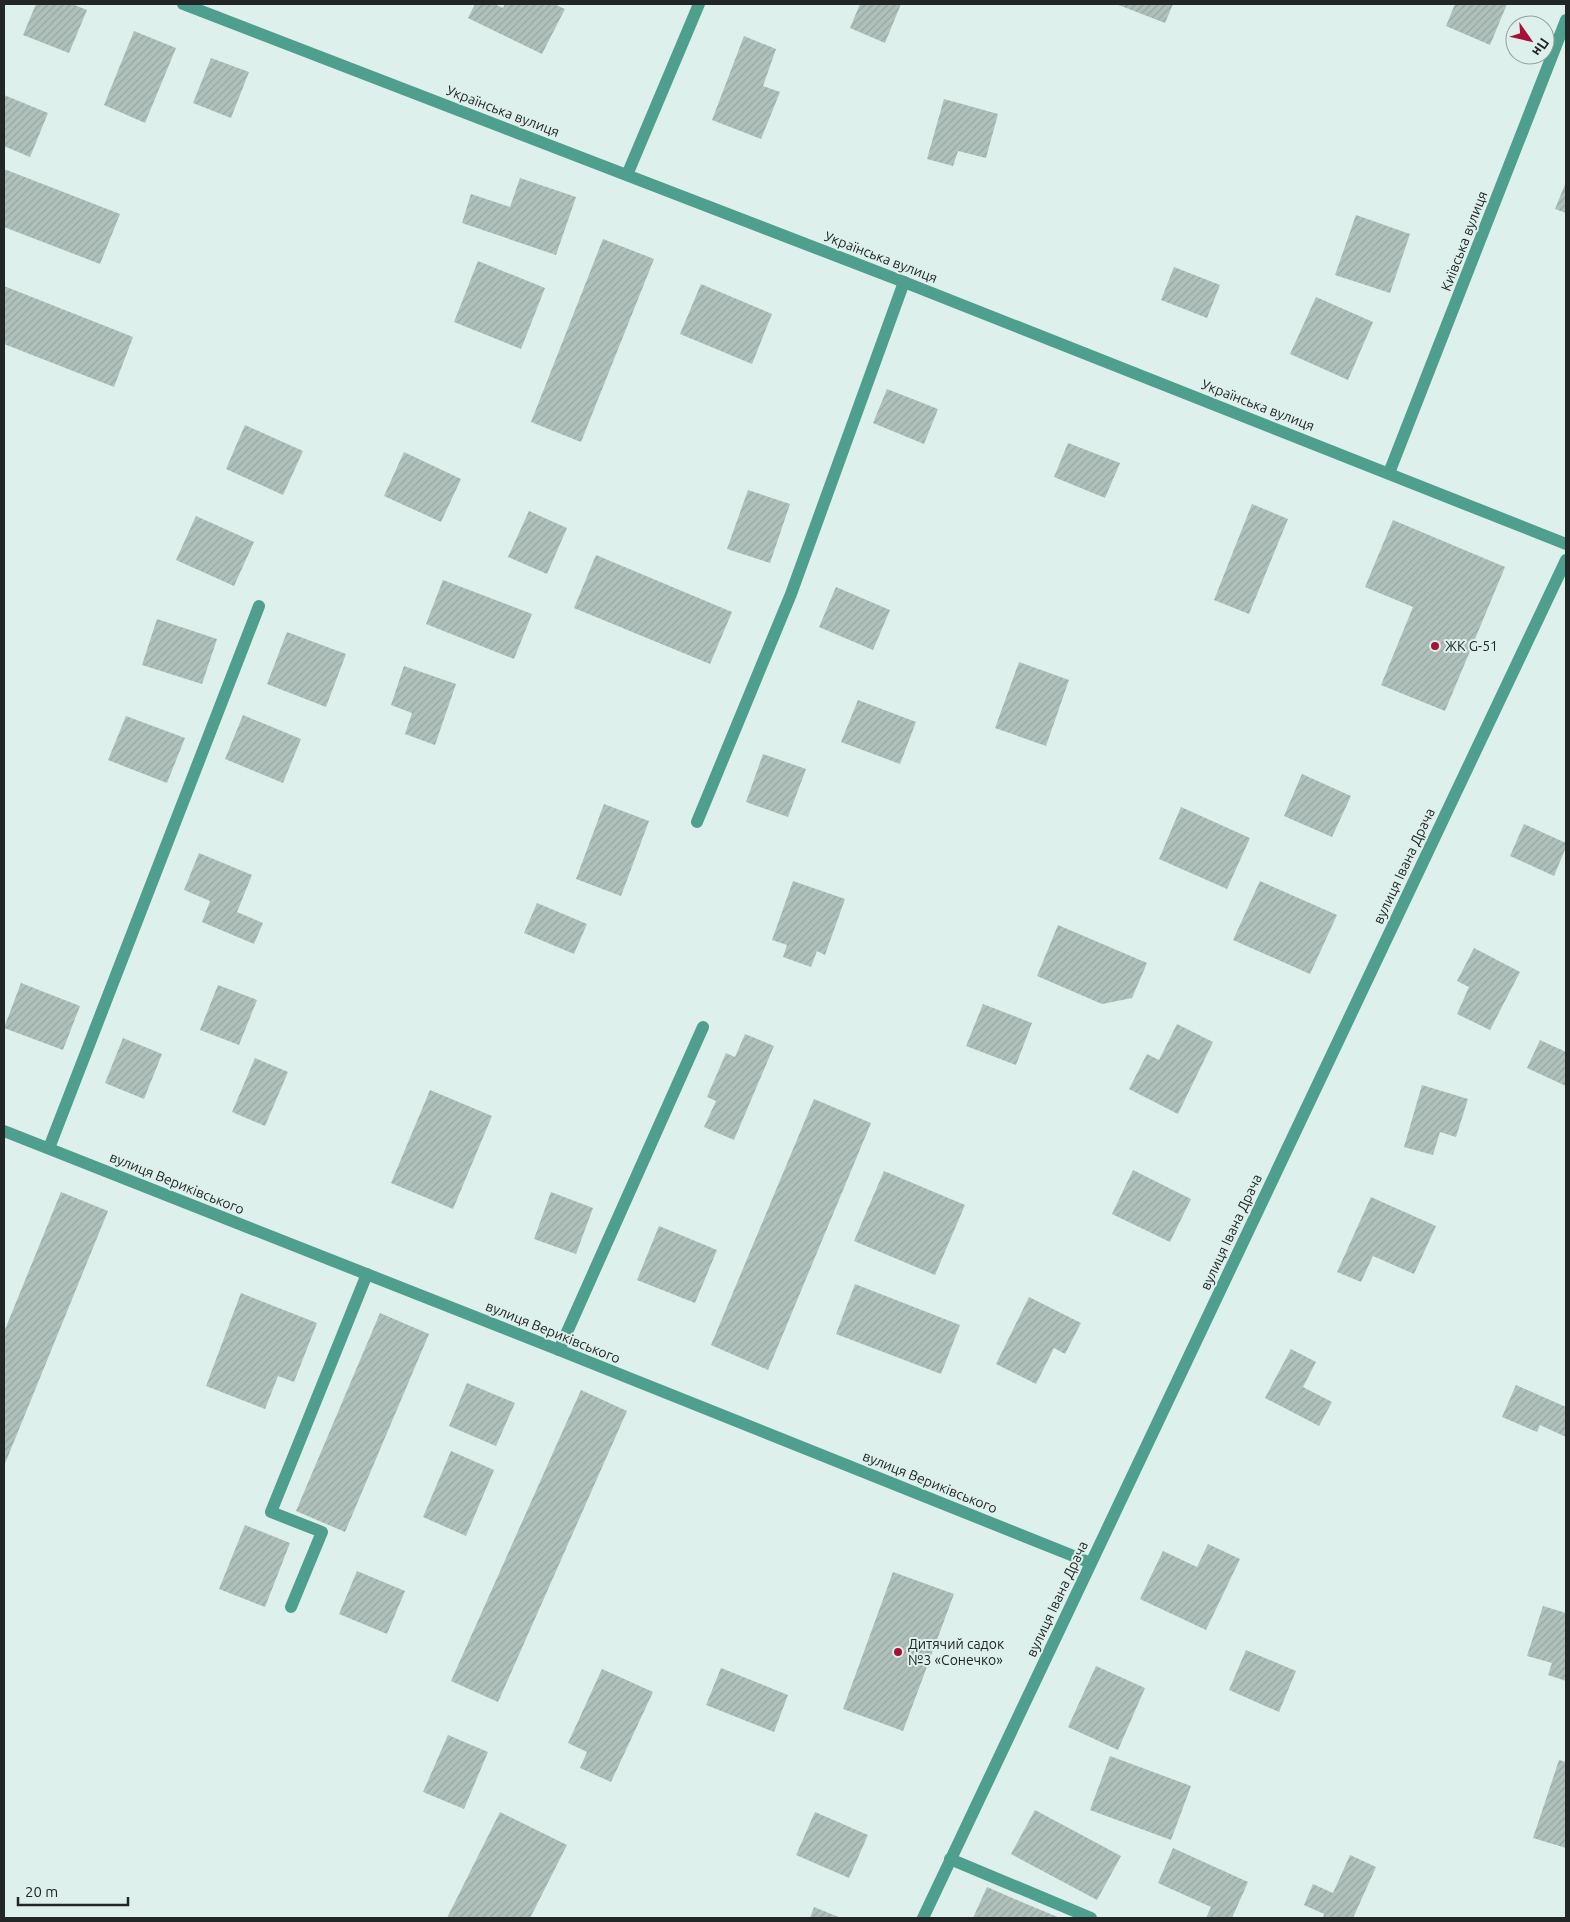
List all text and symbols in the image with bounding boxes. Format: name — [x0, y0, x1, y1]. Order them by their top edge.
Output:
north arrow — [1505, 15, 1555, 65]
text: Пн — [1529, 35, 1553, 59]
street label: Українська вулиця — [444, 82, 562, 140]
street label: Київська вулиця — [1438, 189, 1490, 293]
street label: Українська вулиця — [822, 228, 940, 286]
street label: Українська вулиця — [1199, 376, 1317, 434]
place label: ЖК G-51 — [1445, 638, 1498, 654]
marker: ЖК G-51 — [1429, 640, 1441, 652]
street label: вулиця Івана Драча — [1370, 805, 1438, 927]
street label: вулиця Вериківського — [107, 1149, 247, 1217]
street label: вулиця Івана Драча — [1197, 1171, 1265, 1293]
street label: вулиця Вериківського — [483, 1298, 623, 1366]
street label: вулиця Вериківського — [860, 1448, 1000, 1516]
street label: вулиця Івана Драча — [1023, 1538, 1091, 1660]
place label: Дитячий садок №3 «Сонечко» — [908, 1636, 1004, 1668]
marker: Дитячий садок №3 «Сонечко» — [892, 1646, 904, 1658]
scale bar — [18, 1874, 128, 1906]
text: 20 m — [25, 1883, 58, 1900]

